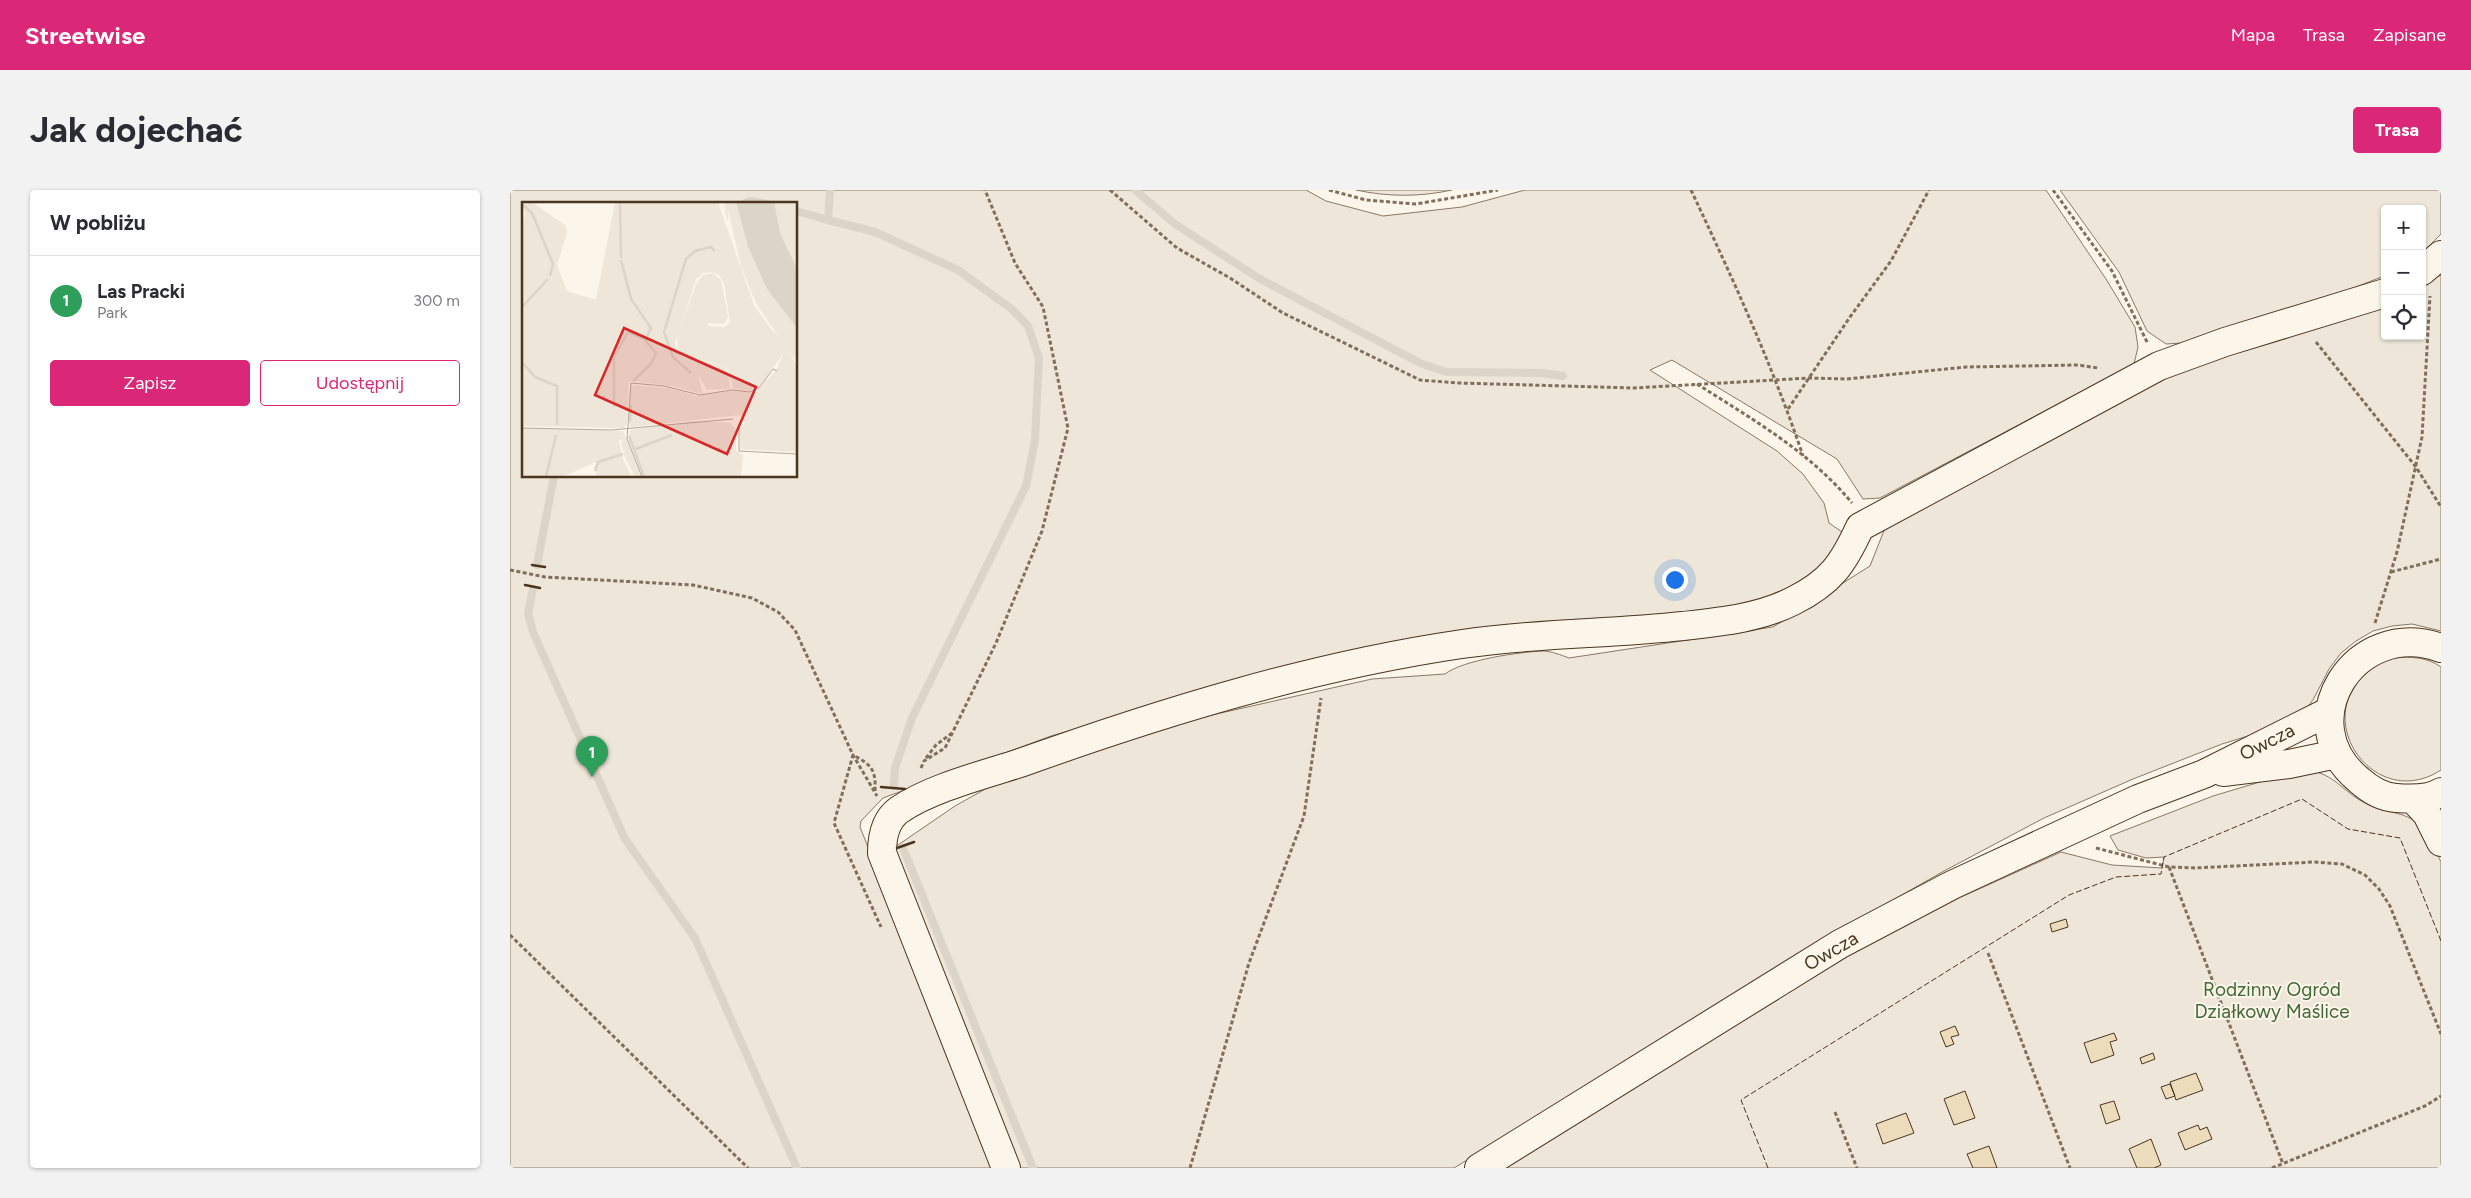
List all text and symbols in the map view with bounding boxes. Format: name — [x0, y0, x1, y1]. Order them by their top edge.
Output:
text: Streetwise — [25, 21, 145, 50]
text: Mapa — [2231, 24, 2275, 46]
text: Trasa — [2303, 24, 2345, 46]
text: Zapisane — [2373, 24, 2446, 46]
button: Trasa — [2353, 107, 2441, 153]
text: Jak dojechać — [30, 109, 243, 151]
inset map — [522, 202, 798, 478]
map controls — [2381, 205, 2426, 340]
button: + — [2381, 205, 2426, 250]
text: W pobliżu — [50, 210, 146, 235]
button: − — [2381, 250, 2426, 295]
text: Las Pracki — [97, 280, 185, 303]
text: 1 — [63, 291, 69, 310]
text: 300 m — [413, 291, 460, 310]
button: locate — [2381, 295, 2426, 340]
text: Park — [97, 303, 127, 322]
button: Zapisz — [50, 360, 250, 406]
button: Udostępnij — [260, 360, 460, 406]
your location — [1662, 567, 1688, 593]
street label: Owcza — [2236, 718, 2298, 766]
pin: 1 — [576, 736, 608, 777]
street label: Owcza — [1800, 926, 1862, 976]
park label: Rodzinny Ogród Działkowy Maślice — [2194, 978, 2350, 1023]

